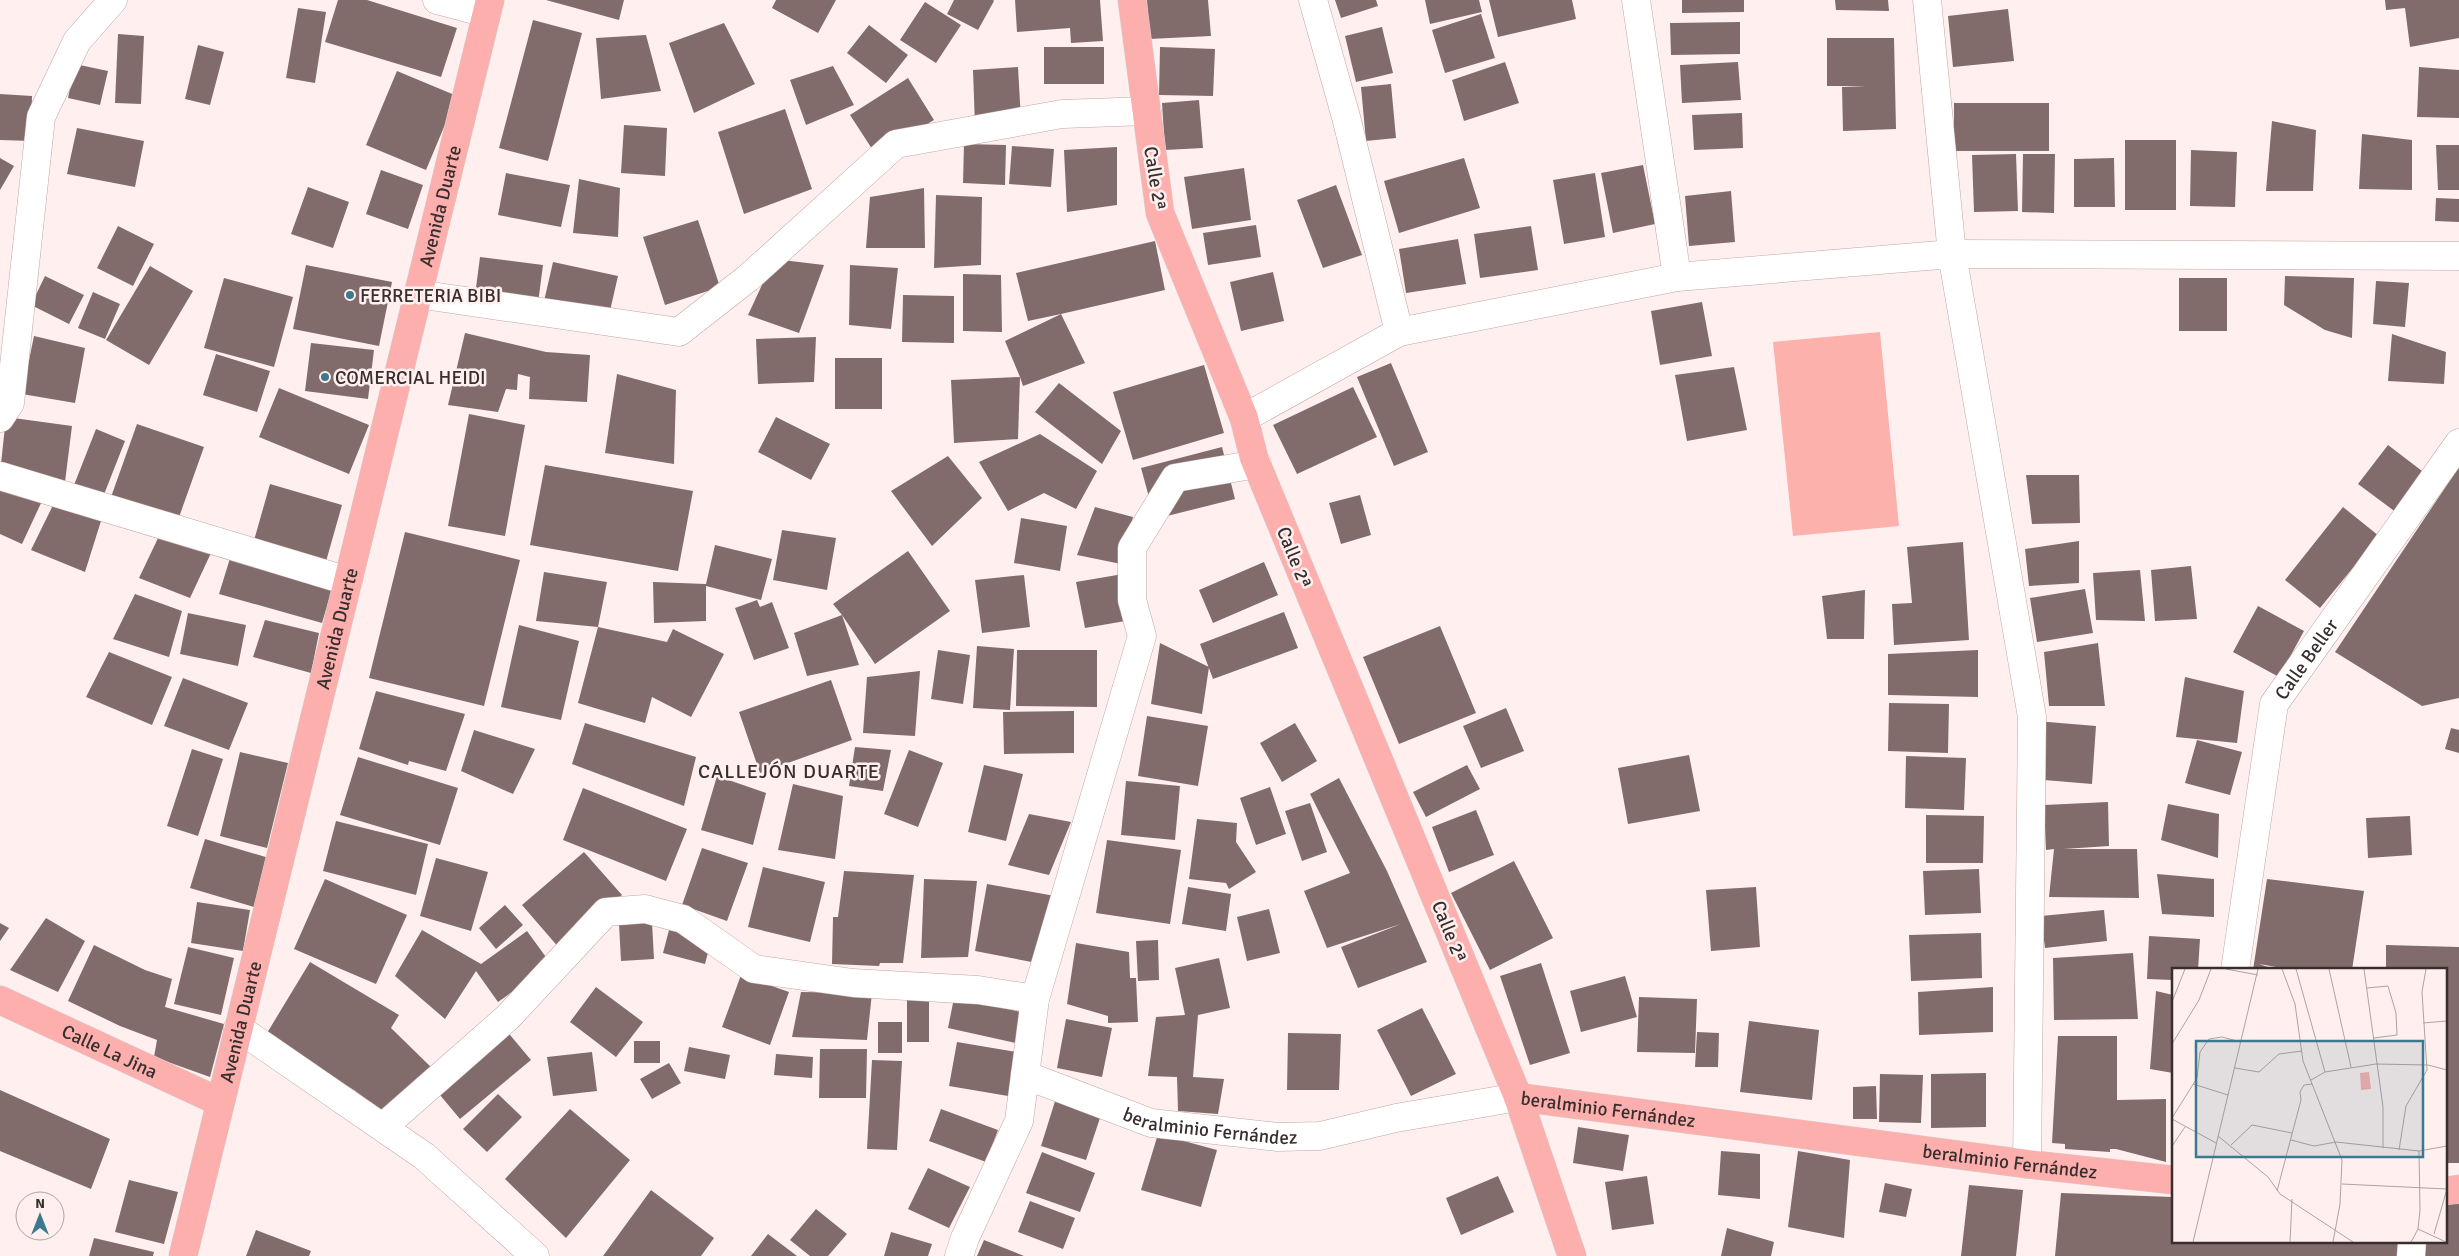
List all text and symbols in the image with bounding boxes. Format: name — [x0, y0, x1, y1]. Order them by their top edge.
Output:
street label: Avenida Duarte — [414, 143, 467, 269]
street label: Calle 2ª — [1138, 145, 1172, 212]
place label: FERRETERIA BIBI — [360, 284, 501, 308]
marker: FERRETERIA BIBI — [344, 289, 356, 301]
place label: COMERCIAL HEIDI — [335, 366, 486, 390]
marker: COMERCIAL HEIDI — [319, 371, 331, 383]
street label: Calle 2ª — [1271, 523, 1317, 591]
street label: Avenida Duarte — [311, 565, 364, 692]
street label: Calle Beller — [2270, 614, 2344, 705]
district label: CALLEJÓN DUARTE — [698, 759, 880, 784]
street label: Calle 2ª — [1426, 897, 1472, 965]
street label: Avenida Duarte — [215, 959, 268, 1085]
inset map — [2172, 968, 2446, 1244]
street label: Calle La Jina — [58, 1019, 161, 1084]
street label: beralminio Fernández — [1519, 1086, 1697, 1133]
street label: beralminio Fernández — [1119, 1102, 1298, 1150]
street label: beralminio Fernández — [1921, 1139, 2098, 1185]
north arrow — [15, 1191, 65, 1241]
text: N — [35, 1195, 45, 1212]

